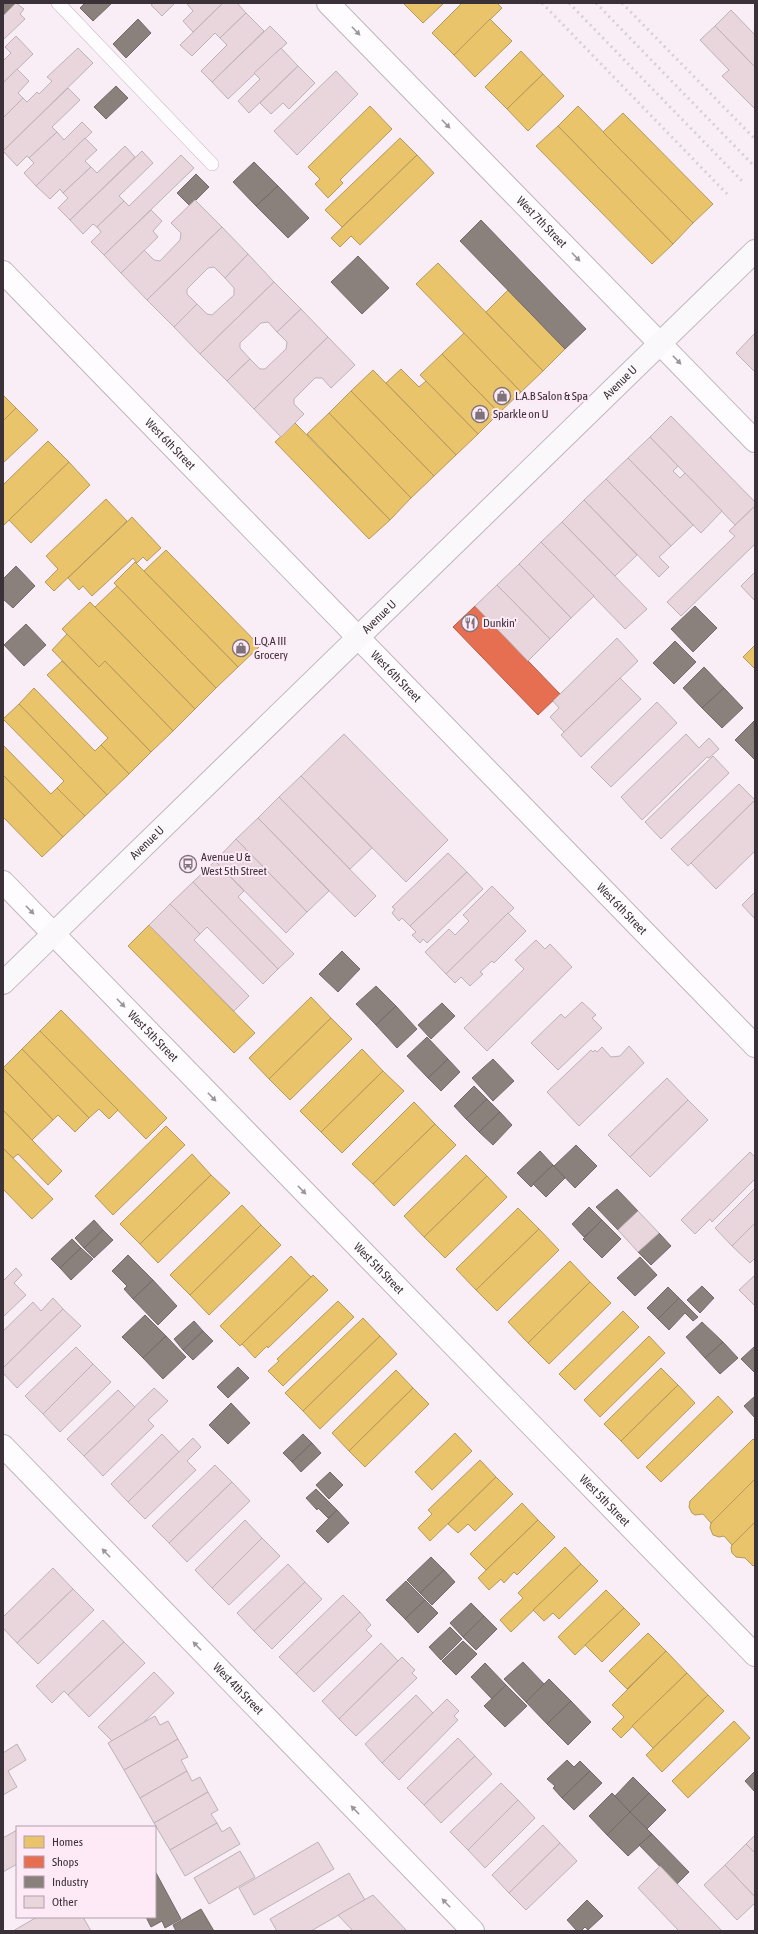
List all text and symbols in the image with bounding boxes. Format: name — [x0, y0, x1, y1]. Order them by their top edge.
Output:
one-way arrow — [351, 26, 360, 36]
one-way arrow — [441, 119, 451, 129]
street label: West 7th Street — [514, 194, 570, 251]
one-way arrow — [571, 252, 581, 262]
one-way arrow — [672, 355, 682, 365]
street label: Avenue U — [600, 363, 640, 402]
shop icon: L.A.B Salon & Spa — [492, 386, 512, 406]
place label: L.A.B Salon & Spa — [515, 389, 588, 403]
shop icon: Sparkle on U — [470, 404, 490, 424]
place label: Sparkle on U — [493, 407, 548, 421]
street label: West 6th Street — [142, 416, 199, 473]
street label: Avenue U — [359, 597, 399, 636]
restaurant icon: Dunkin' — [460, 613, 480, 633]
place label: Dunkin' — [483, 616, 517, 630]
place label: L.Q.A III Grocery — [254, 634, 288, 662]
shop icon: L.Q.A III Grocery — [231, 638, 251, 658]
street label: West 6th Street — [368, 648, 424, 705]
street label: Avenue U — [127, 823, 167, 862]
place label: Avenue U & West 5th Street — [201, 850, 268, 878]
bus stop icon: Avenue U & West 5th Street — [178, 854, 198, 874]
street label: West 6th Street — [594, 880, 650, 938]
one-way arrow — [26, 905, 35, 915]
one-way arrow — [116, 998, 126, 1008]
street label: West 5th Street — [125, 1008, 181, 1065]
one-way arrow — [207, 1092, 216, 1101]
one-way arrow — [297, 1185, 307, 1195]
street label: West 5th Street — [351, 1240, 407, 1297]
street label: West 5th Street — [577, 1472, 633, 1530]
one-way arrow — [101, 1548, 111, 1558]
one-way arrow — [192, 1641, 202, 1651]
street label: West 4th Street — [210, 1660, 267, 1718]
one-way arrow — [351, 1805, 360, 1815]
legend — [16, 1826, 156, 1918]
text: Homes — [52, 1835, 83, 1849]
text: Shops — [52, 1855, 78, 1869]
text: Industry — [52, 1875, 89, 1889]
text: Other — [52, 1895, 78, 1909]
one-way arrow — [441, 1898, 451, 1908]

